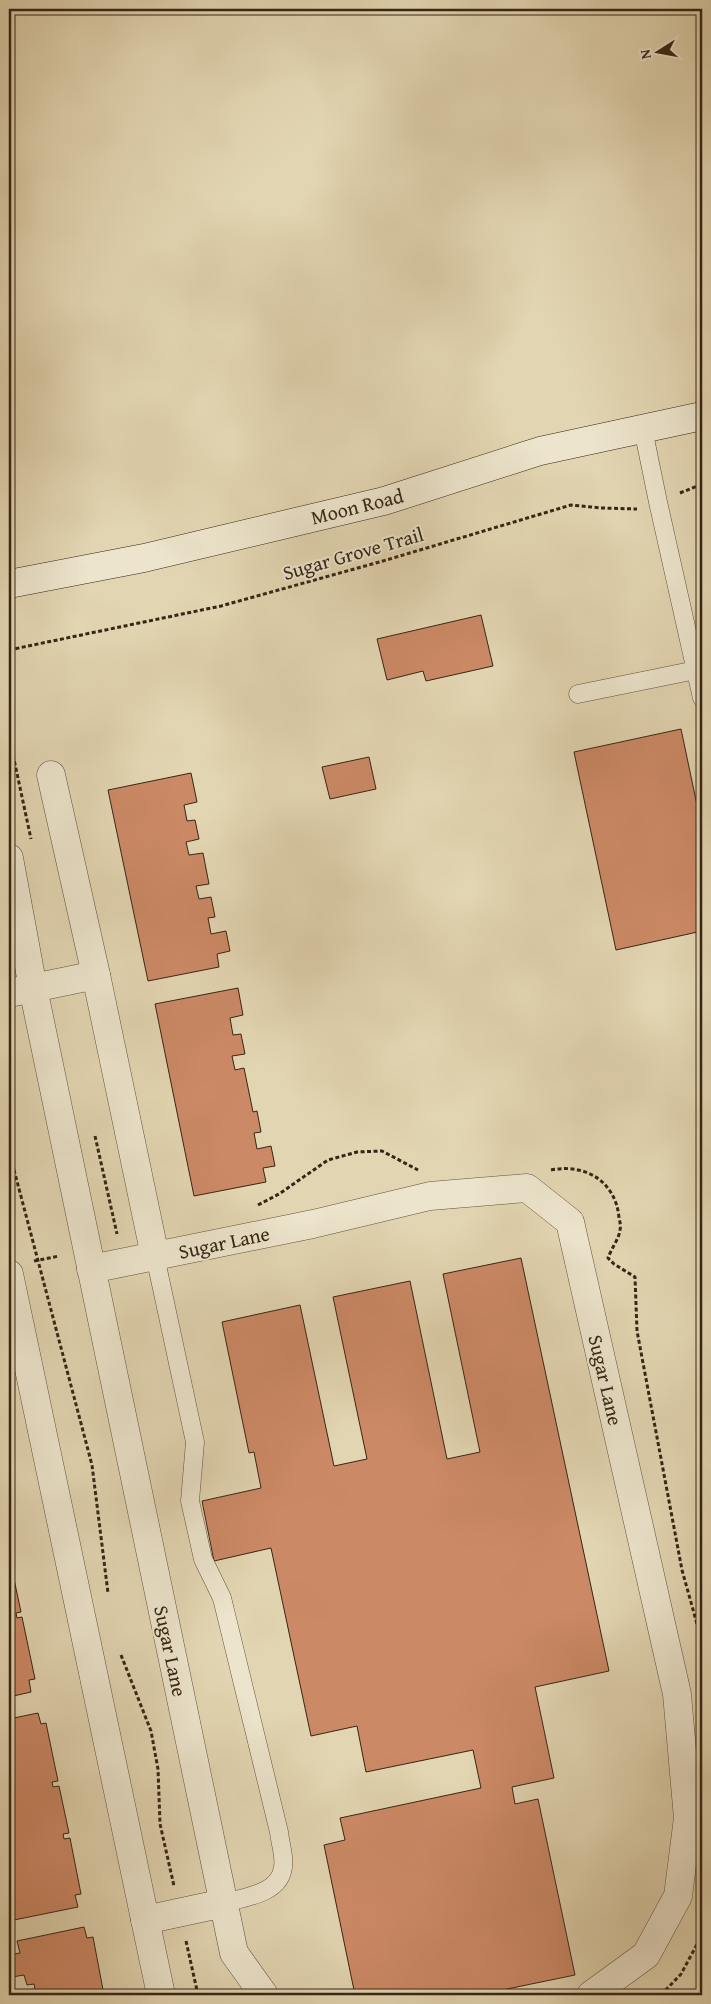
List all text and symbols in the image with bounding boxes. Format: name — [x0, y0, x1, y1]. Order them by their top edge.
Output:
north arrow — [634, 28, 684, 78]
text: N — [634, 47, 656, 61]
street label: Moon Road — [308, 480, 407, 531]
street label: Sugar Grove Trail — [279, 519, 427, 587]
street label: Sugar Lane — [176, 1218, 272, 1266]
street label: Sugar Lane — [581, 1332, 631, 1428]
street label: Sugar Lane — [147, 1603, 195, 1699]

